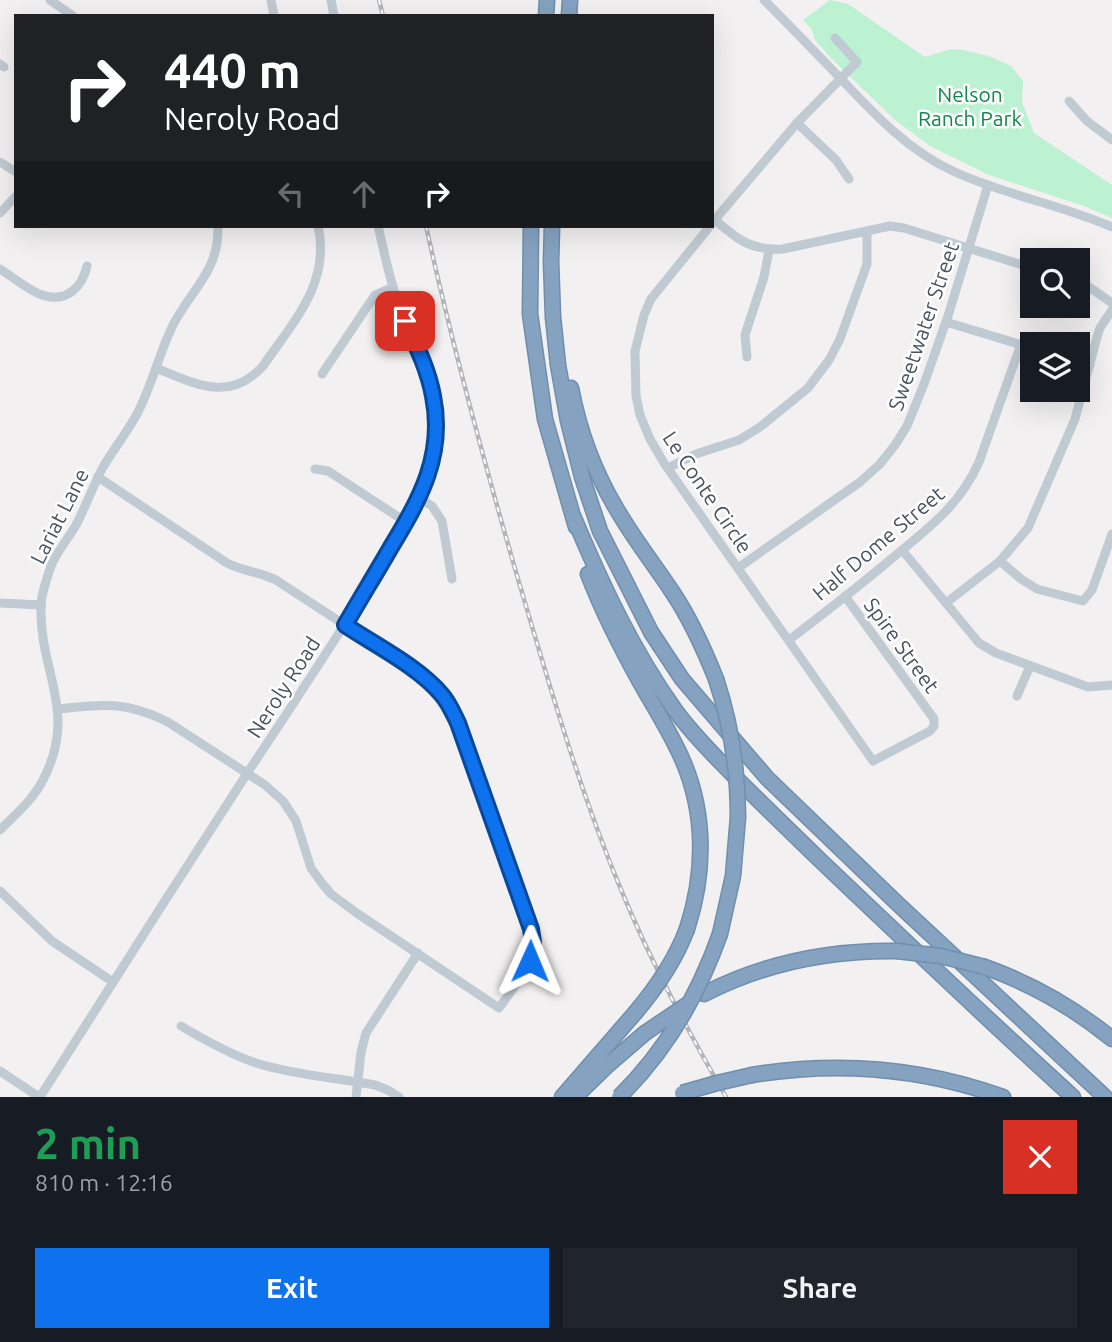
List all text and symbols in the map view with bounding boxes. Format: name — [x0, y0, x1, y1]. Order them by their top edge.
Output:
icon: right — [49, 42, 140, 133]
text: 440 m — [164, 42, 301, 97]
park label: Nelson Ranch Park — [918, 82, 1022, 130]
text: Neroly Road — [164, 100, 340, 136]
icon: left — [272, 175, 310, 213]
icon: ahead — [345, 175, 383, 213]
icon: right — [418, 175, 456, 213]
street label: Sweetwater Street — [883, 238, 963, 414]
map controls — [1020, 248, 1090, 402]
button: search — [1020, 248, 1090, 318]
pin — [375, 291, 435, 351]
icon: arrive — [386, 302, 424, 340]
button: layers — [1020, 332, 1090, 402]
street label: Le Conte Circle — [658, 427, 758, 557]
street label: Lariat Lane — [25, 464, 93, 568]
street label: Half Dome Street — [807, 481, 949, 605]
street label: Spire Street — [860, 593, 944, 697]
street label: Neroly Road — [241, 632, 325, 742]
position arrow — [493, 924, 567, 998]
text: 2 min — [35, 1120, 141, 1167]
button: close — [1003, 1120, 1077, 1194]
text: 810 m · 12:16 — [35, 1170, 173, 1195]
button: Exit — [35, 1248, 549, 1328]
button: Share — [563, 1248, 1077, 1328]

